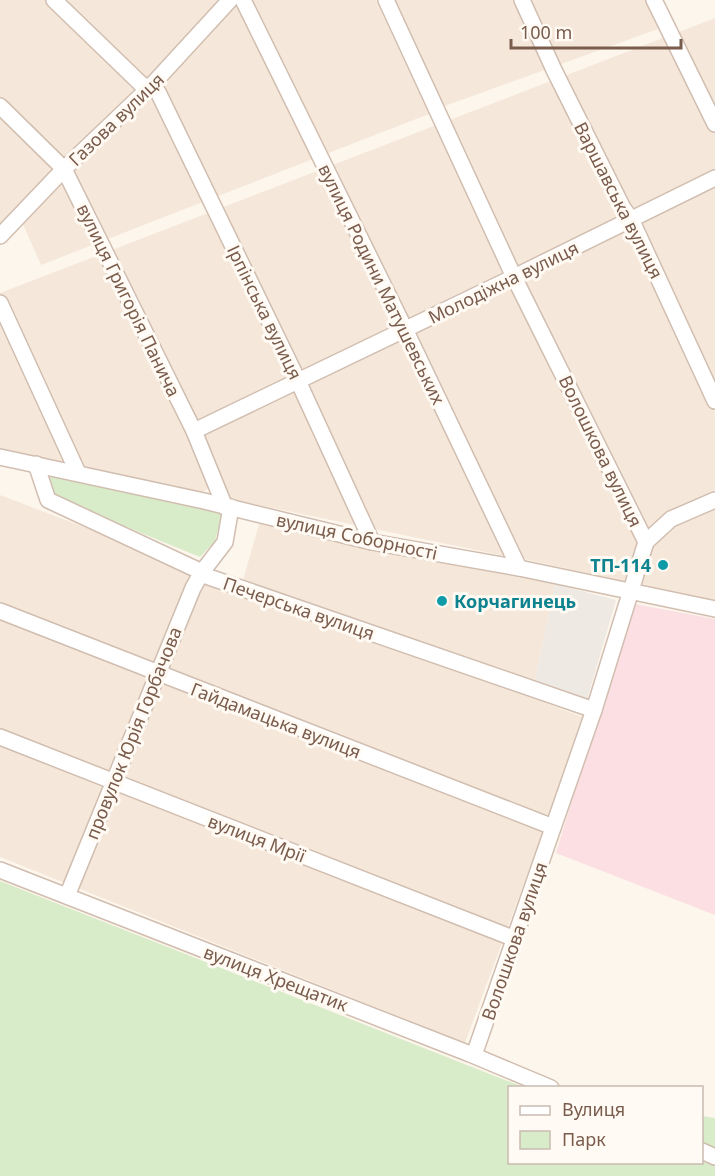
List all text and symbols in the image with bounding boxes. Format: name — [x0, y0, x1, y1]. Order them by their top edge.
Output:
scale bar — [511, 12, 680, 50]
text: 100 m — [520, 20, 572, 44]
street label: Газова вулиця — [63, 67, 169, 171]
street label: Варшавська вулиця — [569, 118, 669, 282]
street label: вулиця Родини Матушевських — [313, 160, 451, 409]
street label: вулиця Григорія Панича — [72, 200, 186, 400]
street label: Молодіжна вулиця — [424, 235, 582, 329]
street label: Ірпінська вулиця — [222, 241, 308, 383]
street label: Волошкова вулиця — [554, 371, 648, 531]
street label: вулиця Соборності — [274, 507, 440, 565]
place label: ТП-114 — [590, 553, 651, 577]
marker: ТП-114 — [656, 558, 670, 572]
street label: Печерська вулиця — [220, 571, 378, 645]
place label: Корчагинець — [454, 589, 576, 613]
marker: Корчагинець — [435, 594, 449, 608]
street label: провулок Юрія Горбачова — [79, 623, 187, 843]
street label: Гайдамацька вулиця — [187, 676, 365, 764]
street label: вулиця Мрії — [205, 808, 310, 868]
street label: Волошкова вулиця — [476, 859, 552, 1023]
street label: вулиця Хрещатик — [200, 939, 352, 1017]
legend — [508, 1086, 703, 1164]
text: Вулиця — [562, 1097, 625, 1121]
text: Парк — [562, 1127, 606, 1151]

